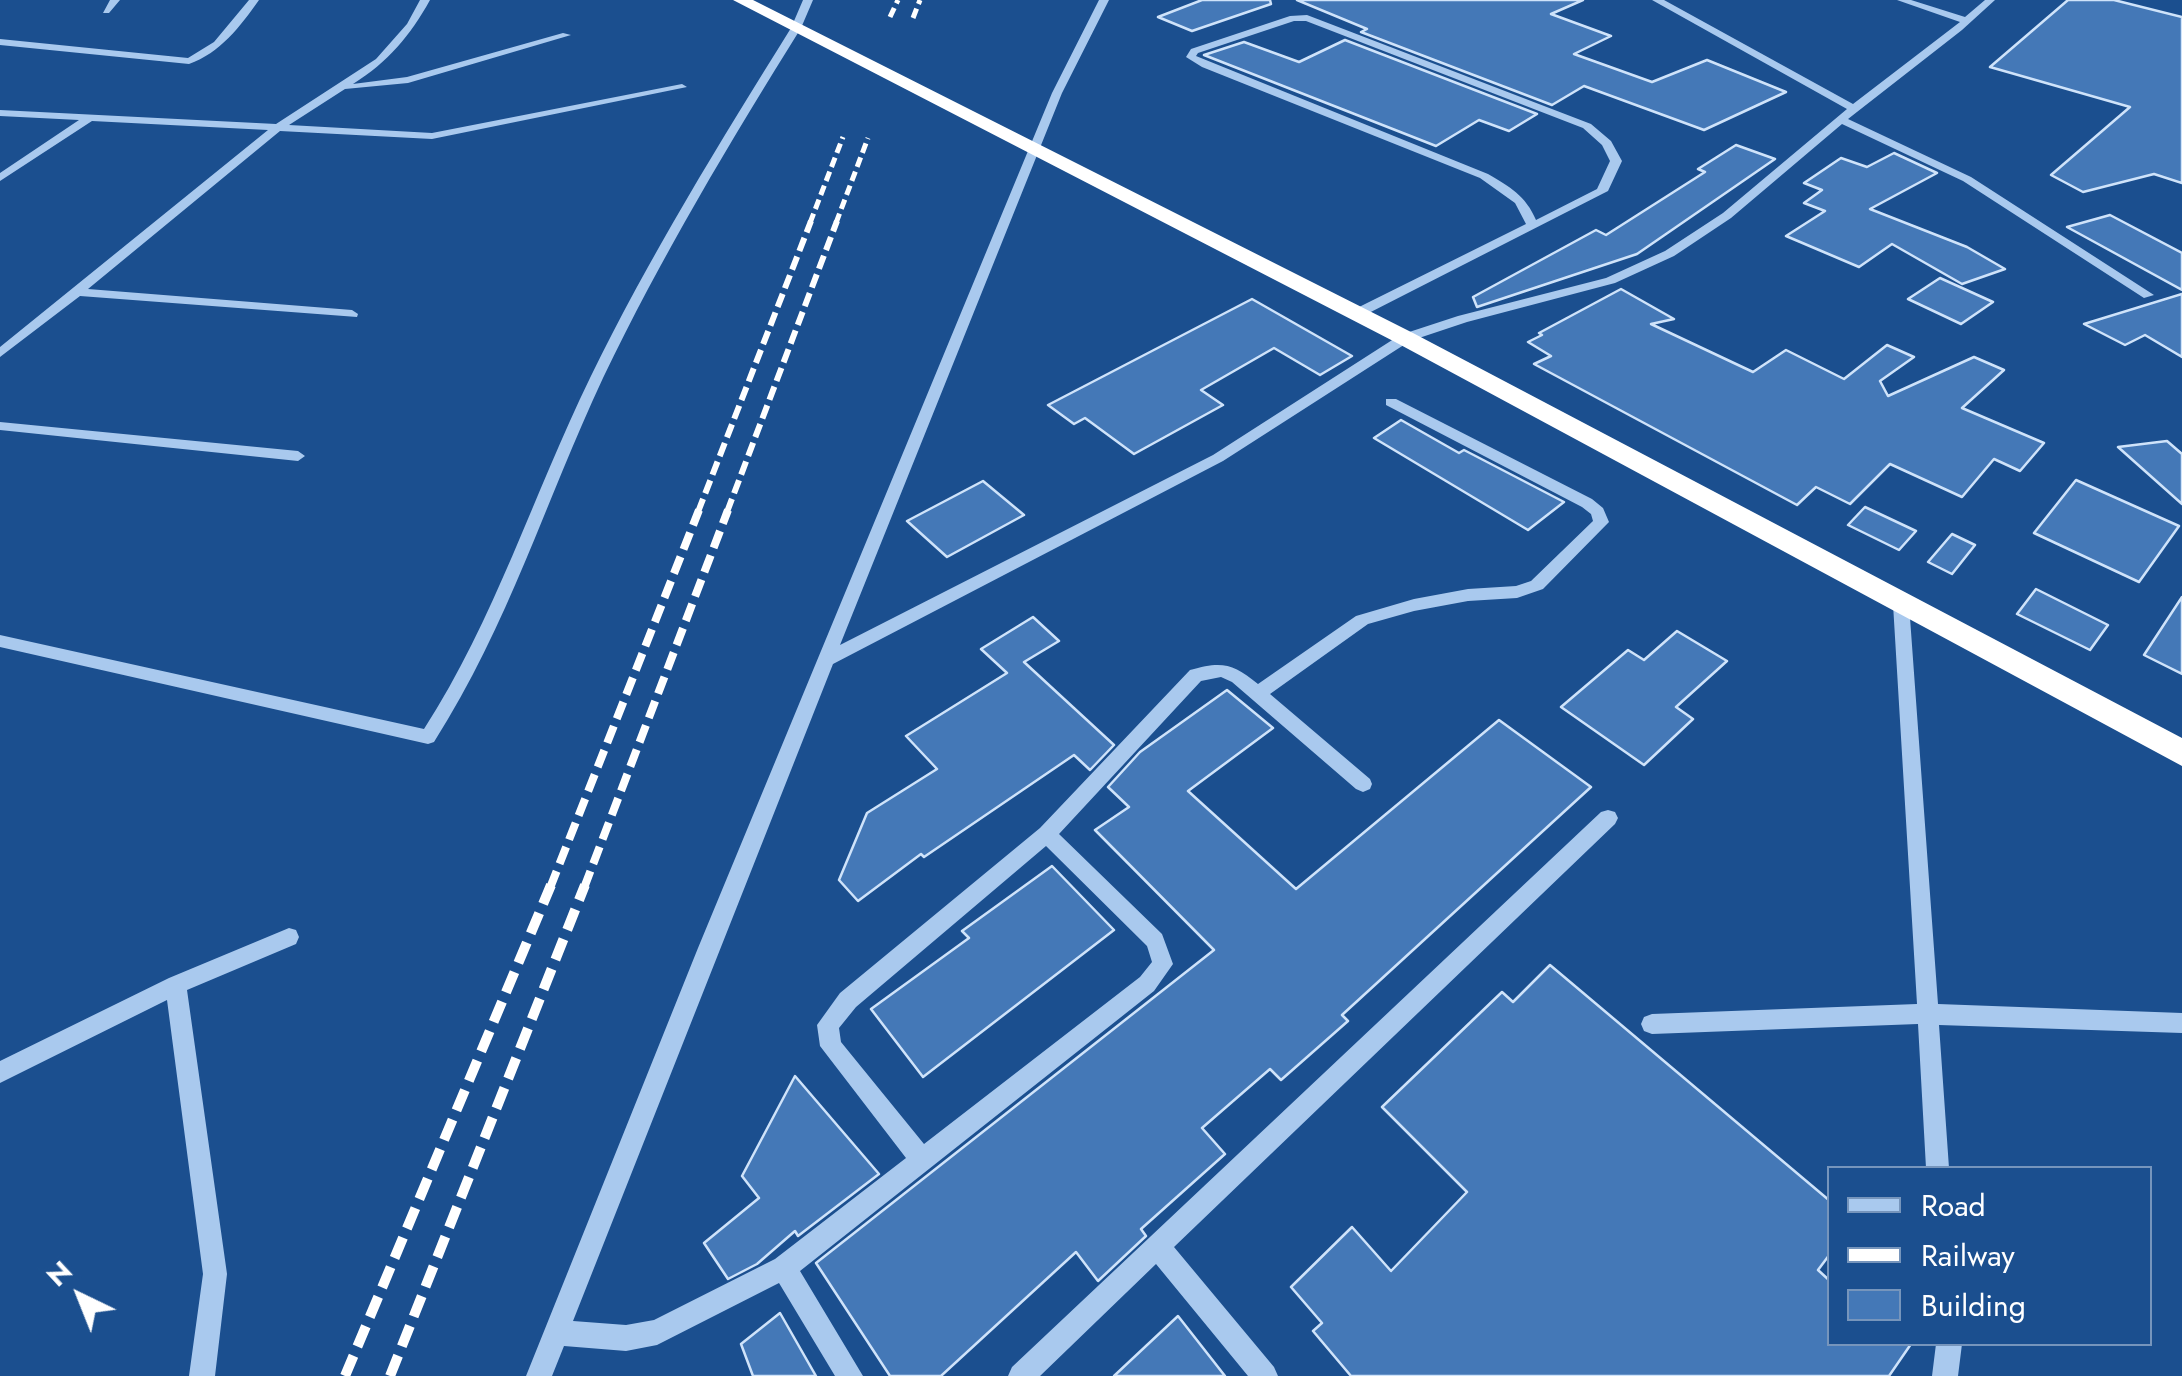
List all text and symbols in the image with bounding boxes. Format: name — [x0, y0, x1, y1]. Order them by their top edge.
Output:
legend — [1827, 1166, 2152, 1346]
text: Road — [1921, 1184, 1986, 1227]
text: Railway — [1921, 1234, 2015, 1277]
north arrow — [30, 1246, 130, 1346]
text: N — [37, 1251, 81, 1296]
text: Building — [1921, 1284, 2026, 1327]

